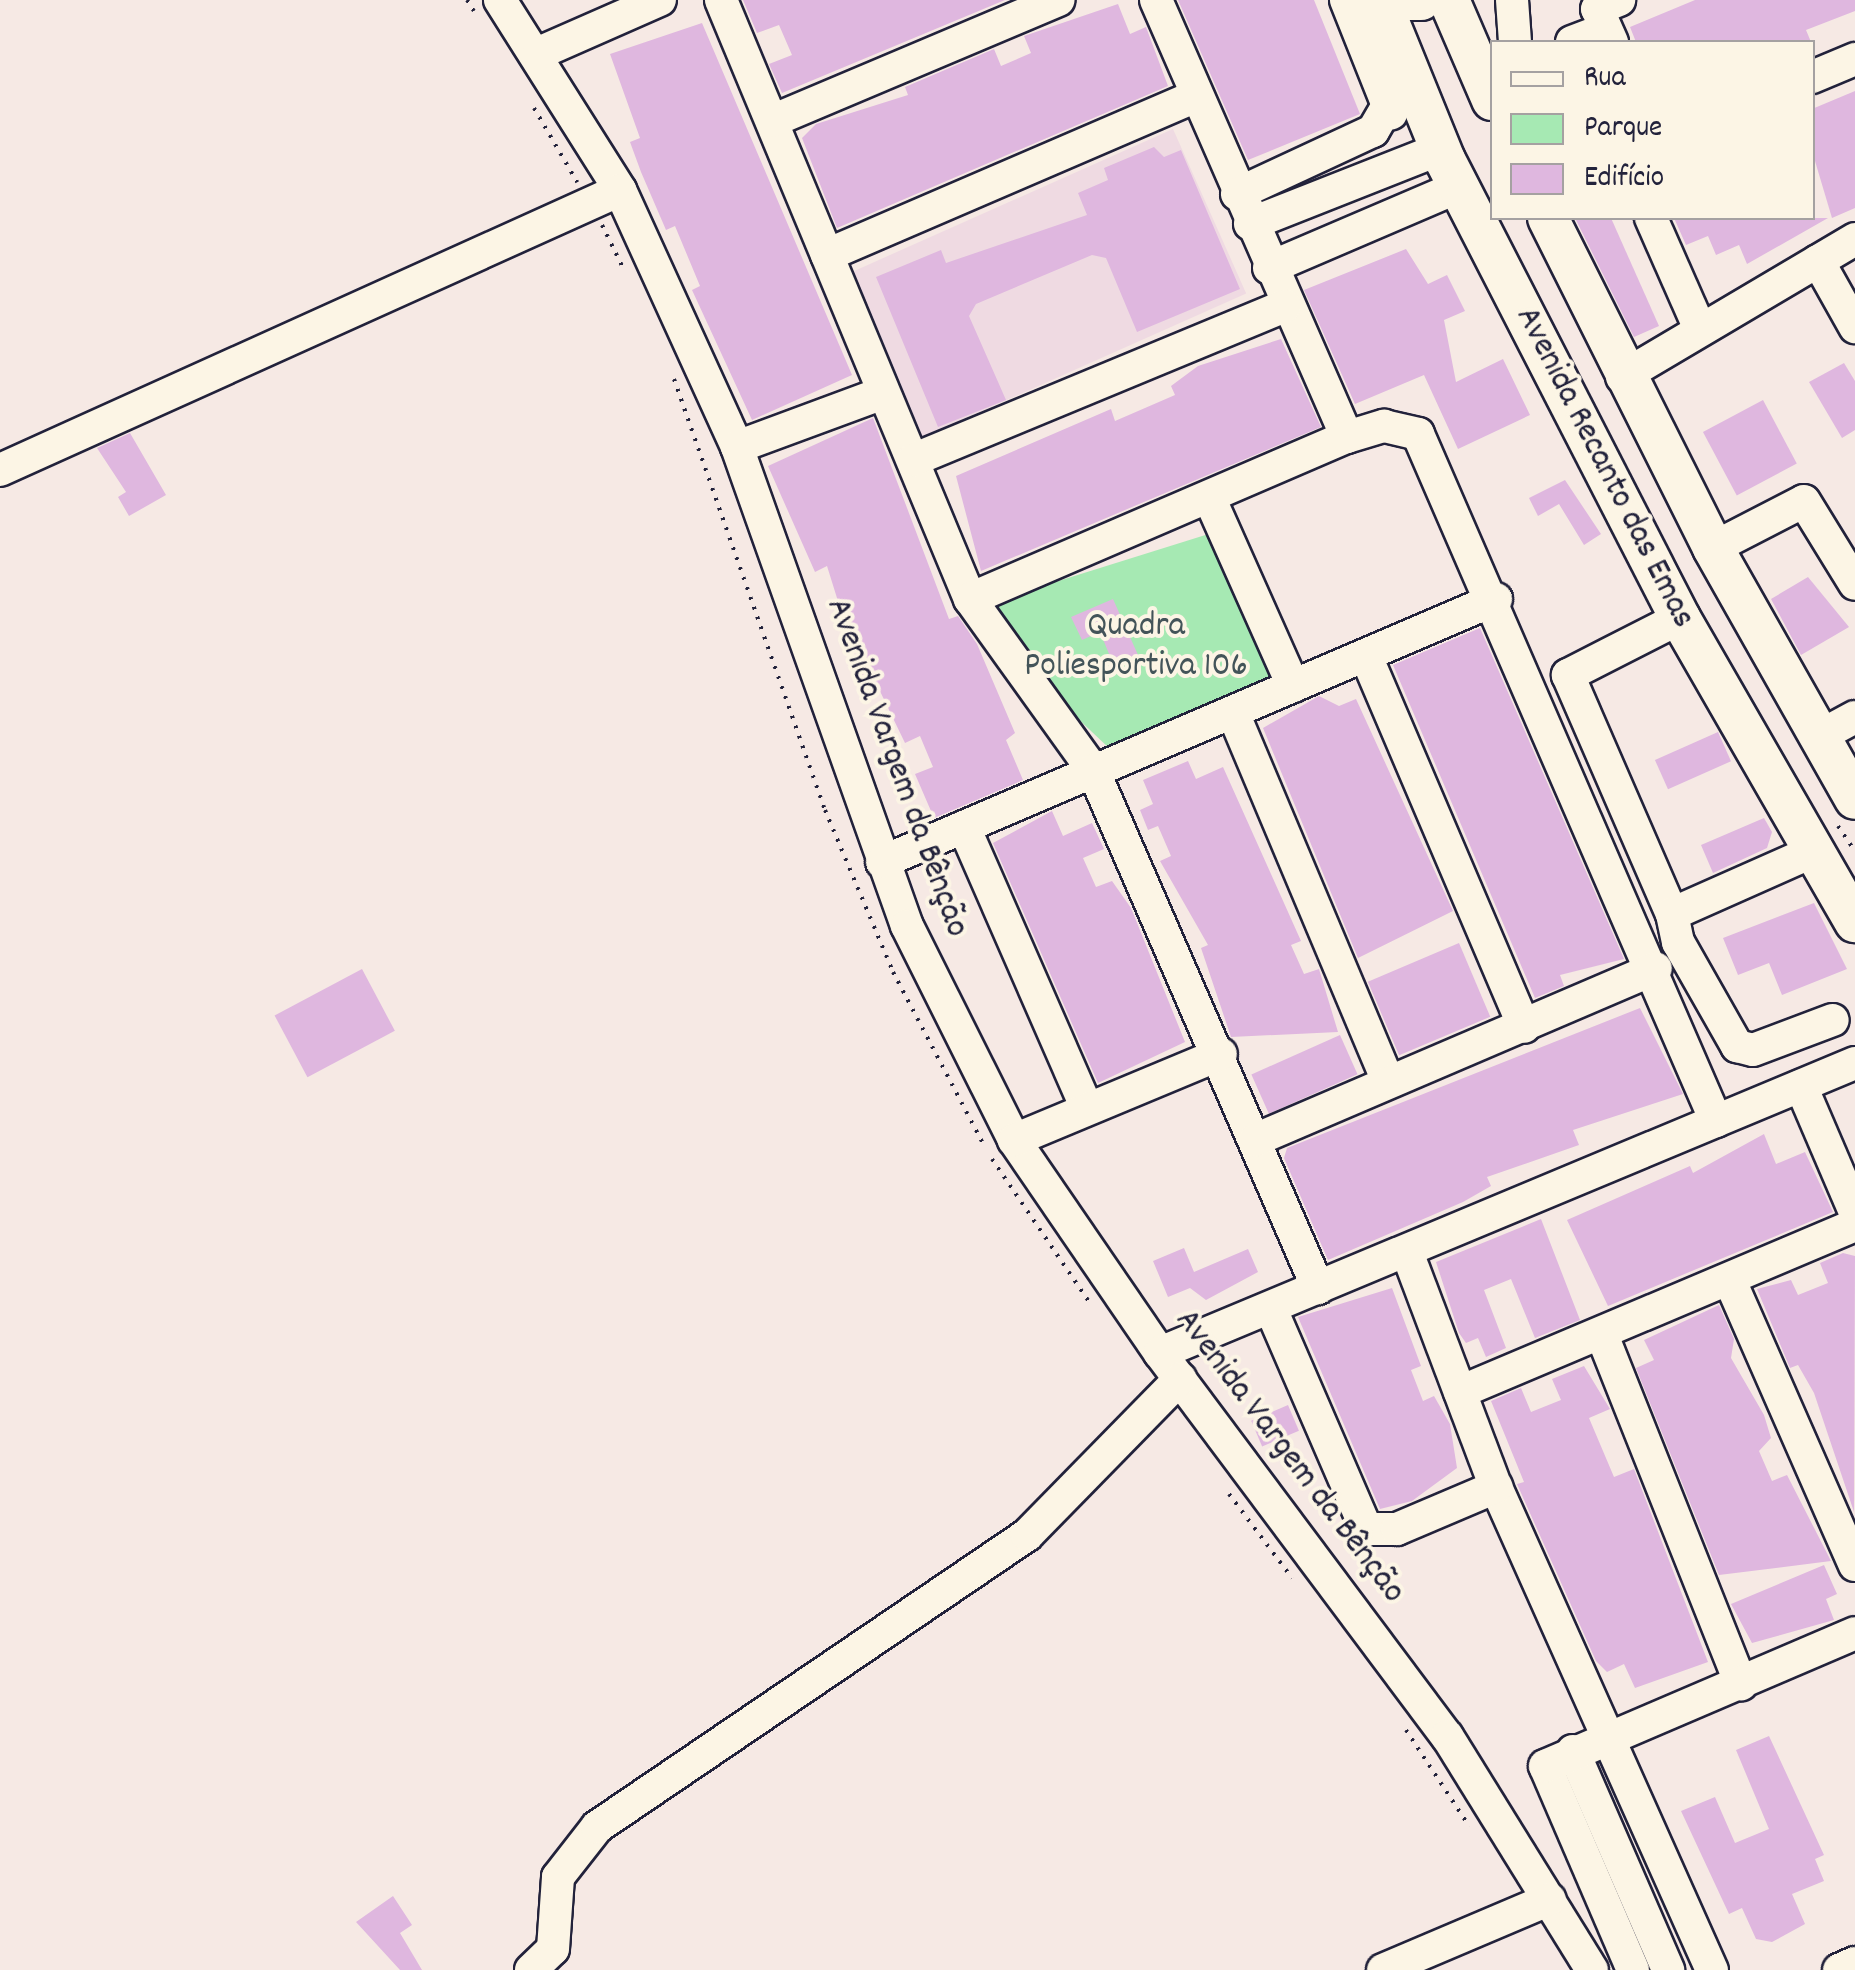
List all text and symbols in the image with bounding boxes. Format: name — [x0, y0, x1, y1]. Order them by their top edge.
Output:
legend — [1490, 40, 1815, 220]
text: Rua — [1584, 58, 1626, 101]
text: Parque — [1584, 108, 1662, 151]
text: Edifício — [1584, 158, 1664, 201]
street label: Avenida Recanto das Emas — [1505, 300, 1703, 636]
street label: Avenida Vargem da Bênção — [815, 593, 977, 943]
park label: Quadra Poliesportiva 106 — [1024, 606, 1248, 688]
street label: Avenida Vargem da Bênção — [1165, 1302, 1413, 1612]

